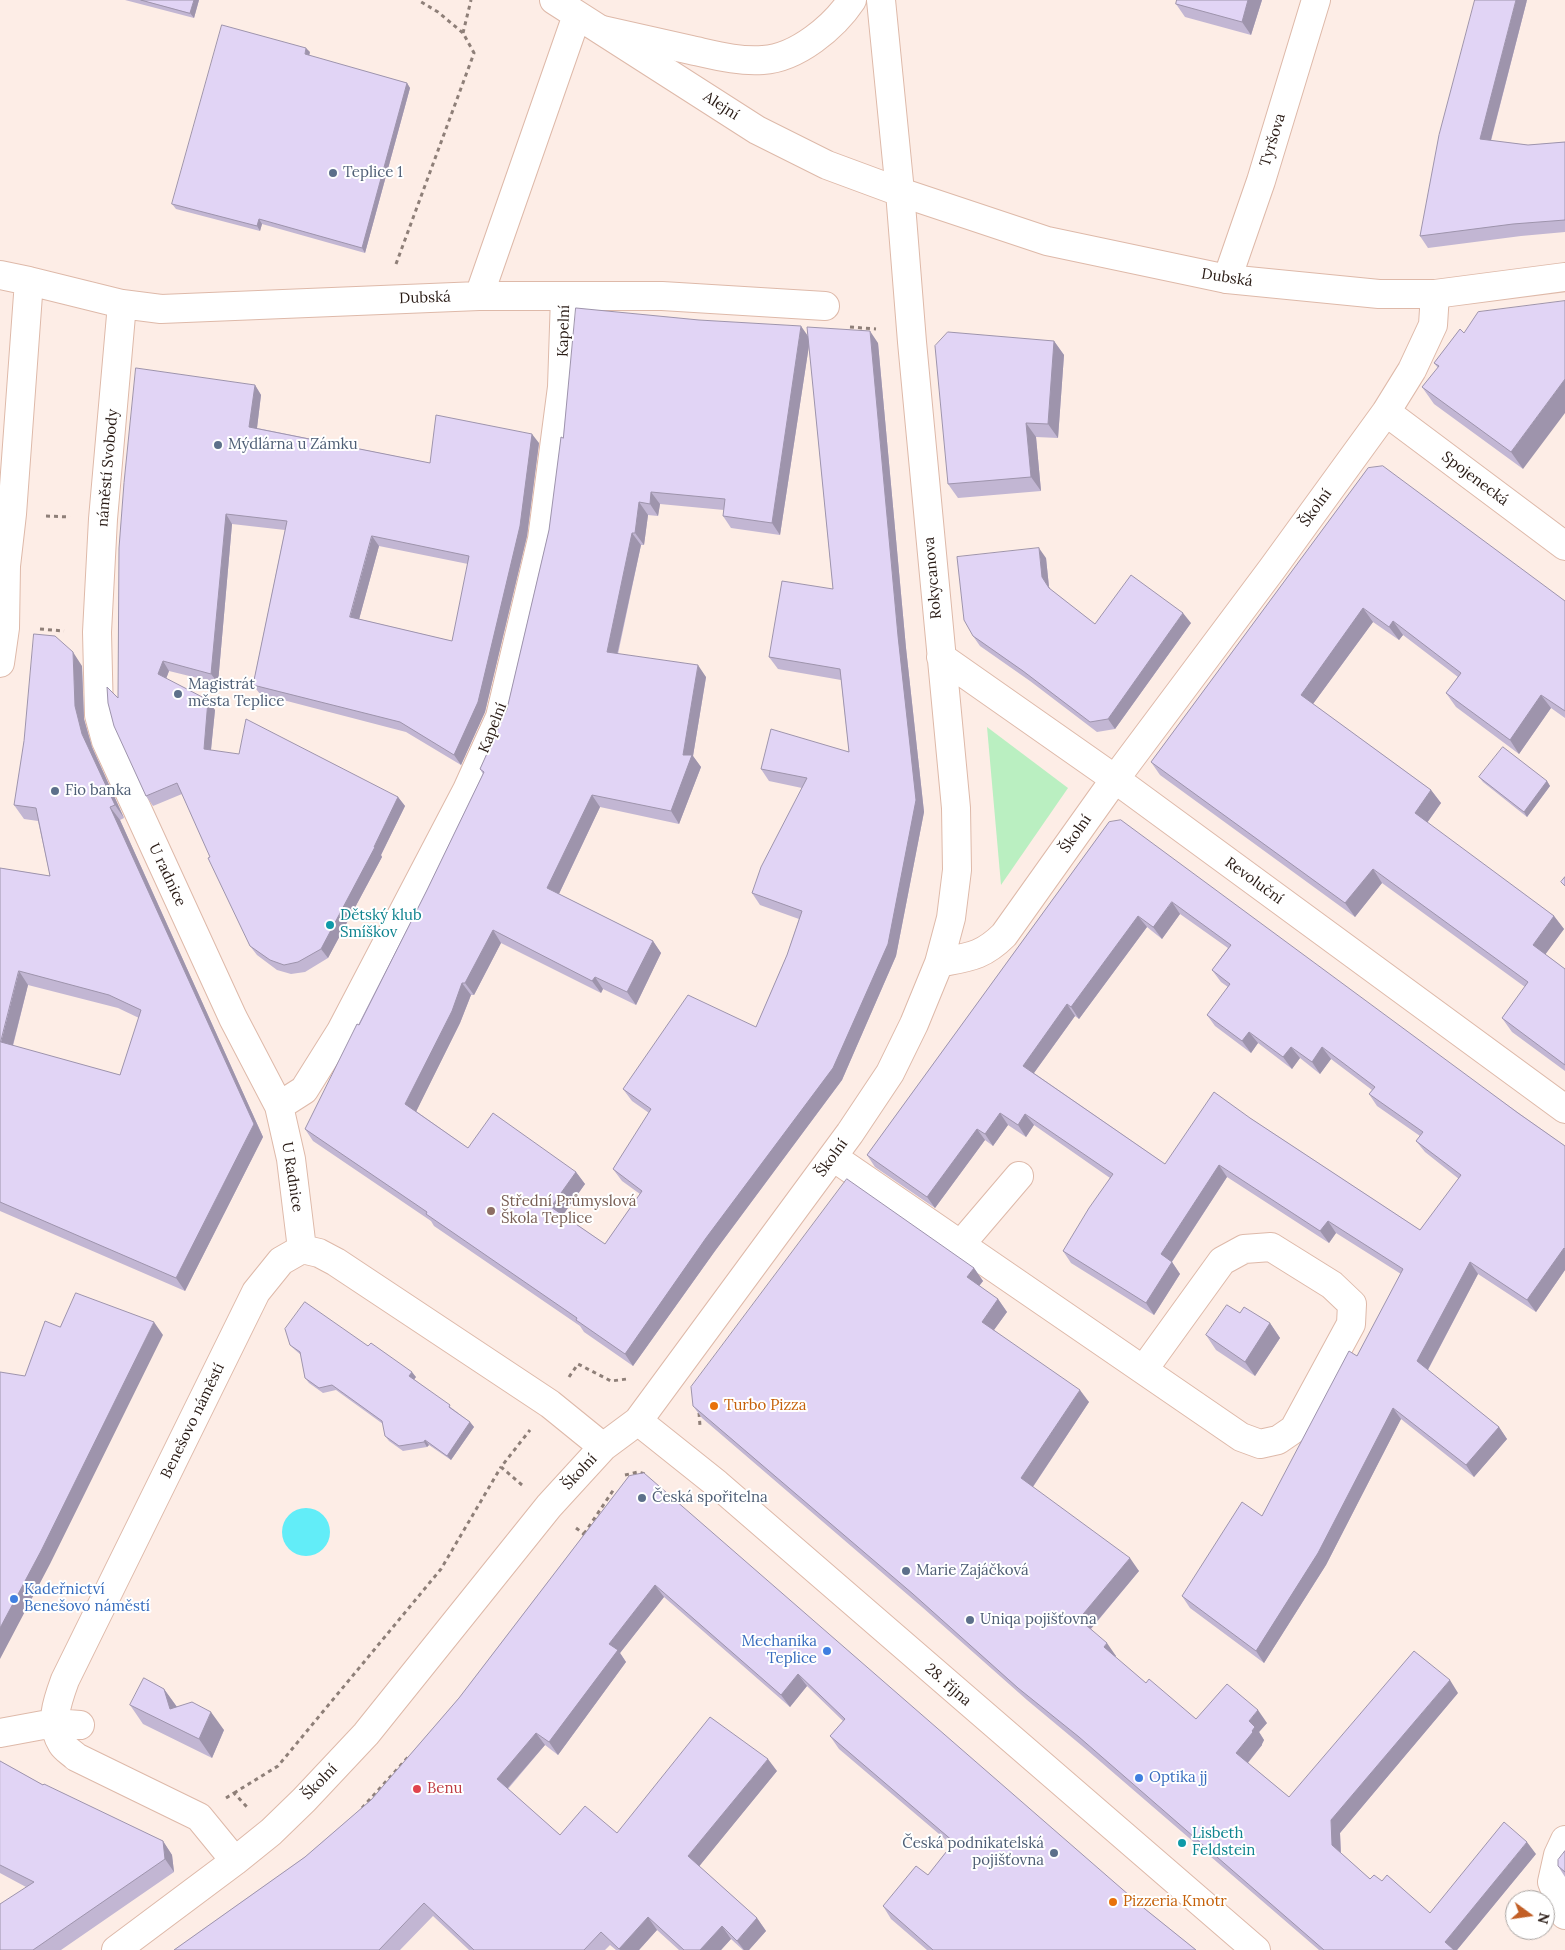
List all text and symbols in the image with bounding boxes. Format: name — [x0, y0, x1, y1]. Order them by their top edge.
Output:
street label: Alejní — [700, 88, 742, 124]
street label: Tyršova — [1256, 111, 1290, 169]
place label: Teplice 1 — [343, 164, 403, 182]
marker: Teplice 1 — [327, 167, 339, 179]
street label: Dubská — [1200, 265, 1254, 291]
street label: Dubská — [399, 288, 451, 308]
street label: Kapelní — [554, 304, 574, 358]
street label: náměstí Svobody — [94, 408, 122, 528]
place label: Mýdlárna u Zámku — [228, 436, 358, 454]
marker: Mýdlárna u Zámku — [212, 439, 224, 451]
street label: Spojenecká — [1438, 448, 1512, 510]
street label: Školní — [1296, 485, 1336, 531]
street label: Rokycanova — [920, 536, 946, 620]
place label: Magistrát města Teplice — [188, 676, 284, 711]
marker: Magistrát města Teplice — [172, 688, 184, 700]
street label: Kapelní — [475, 700, 511, 756]
place label: Fio banka — [65, 782, 131, 800]
marker: Fio banka — [49, 785, 61, 797]
street label: Školní — [1056, 811, 1096, 857]
street label: U radnice — [145, 841, 189, 909]
street label: Revoluční — [1221, 854, 1287, 908]
place label: Dětský klub Smíškov — [340, 907, 422, 942]
marker: Dětský klub Smíškov — [324, 919, 336, 931]
street label: Školní — [812, 1135, 852, 1181]
street label: U Radnice — [278, 1141, 306, 1213]
place label: Střední Průmyslová Škola Teplice — [501, 1193, 637, 1228]
marker: Střední Průmyslová Škola Teplice — [485, 1205, 497, 1217]
street label: Benešovo náměstí — [157, 1360, 229, 1482]
place label: Turbo Pizza — [724, 1397, 807, 1415]
marker: Turbo Pizza — [708, 1400, 720, 1412]
street label: Školní — [559, 1450, 601, 1494]
place label: Česká spořitelna — [652, 1489, 768, 1507]
marker: Česká spořitelna — [636, 1492, 648, 1504]
place label: Marie Zajáčková — [916, 1562, 1029, 1580]
marker: Marie Zajáčková — [900, 1565, 912, 1577]
place label: Kadeřnictví Benešovo náměstí — [24, 1581, 150, 1616]
marker: Kadeřnictví Benešovo náměstí — [8, 1593, 20, 1605]
place label: Uniqa pojišťovna — [980, 1611, 1097, 1629]
marker: Uniqa pojišťovna — [964, 1614, 976, 1626]
place label: Mechanika Teplice — [741, 1633, 817, 1668]
marker: Mechanika Teplice — [821, 1645, 833, 1657]
street label: 28. října — [921, 1660, 975, 1710]
street label: Školní — [299, 1760, 341, 1804]
place label: Optika jj — [1149, 1769, 1207, 1787]
marker: Optika jj — [1133, 1772, 1145, 1784]
place label: Benu — [427, 1780, 463, 1798]
marker: Benu — [411, 1783, 423, 1795]
place label: Lisbeth Feldstein — [1192, 1825, 1255, 1860]
place label: Česká podnikatelská pojišťovna — [902, 1835, 1044, 1870]
marker: Lisbeth Feldstein — [1176, 1837, 1188, 1849]
marker: Česká podnikatelská pojišťovna — [1048, 1847, 1060, 1859]
north arrow — [1505, 1890, 1555, 1940]
place label: Pizzeria Kmotr — [1123, 1893, 1227, 1911]
marker: Pizzeria Kmotr — [1107, 1896, 1119, 1908]
text: N — [1534, 1911, 1554, 1926]

